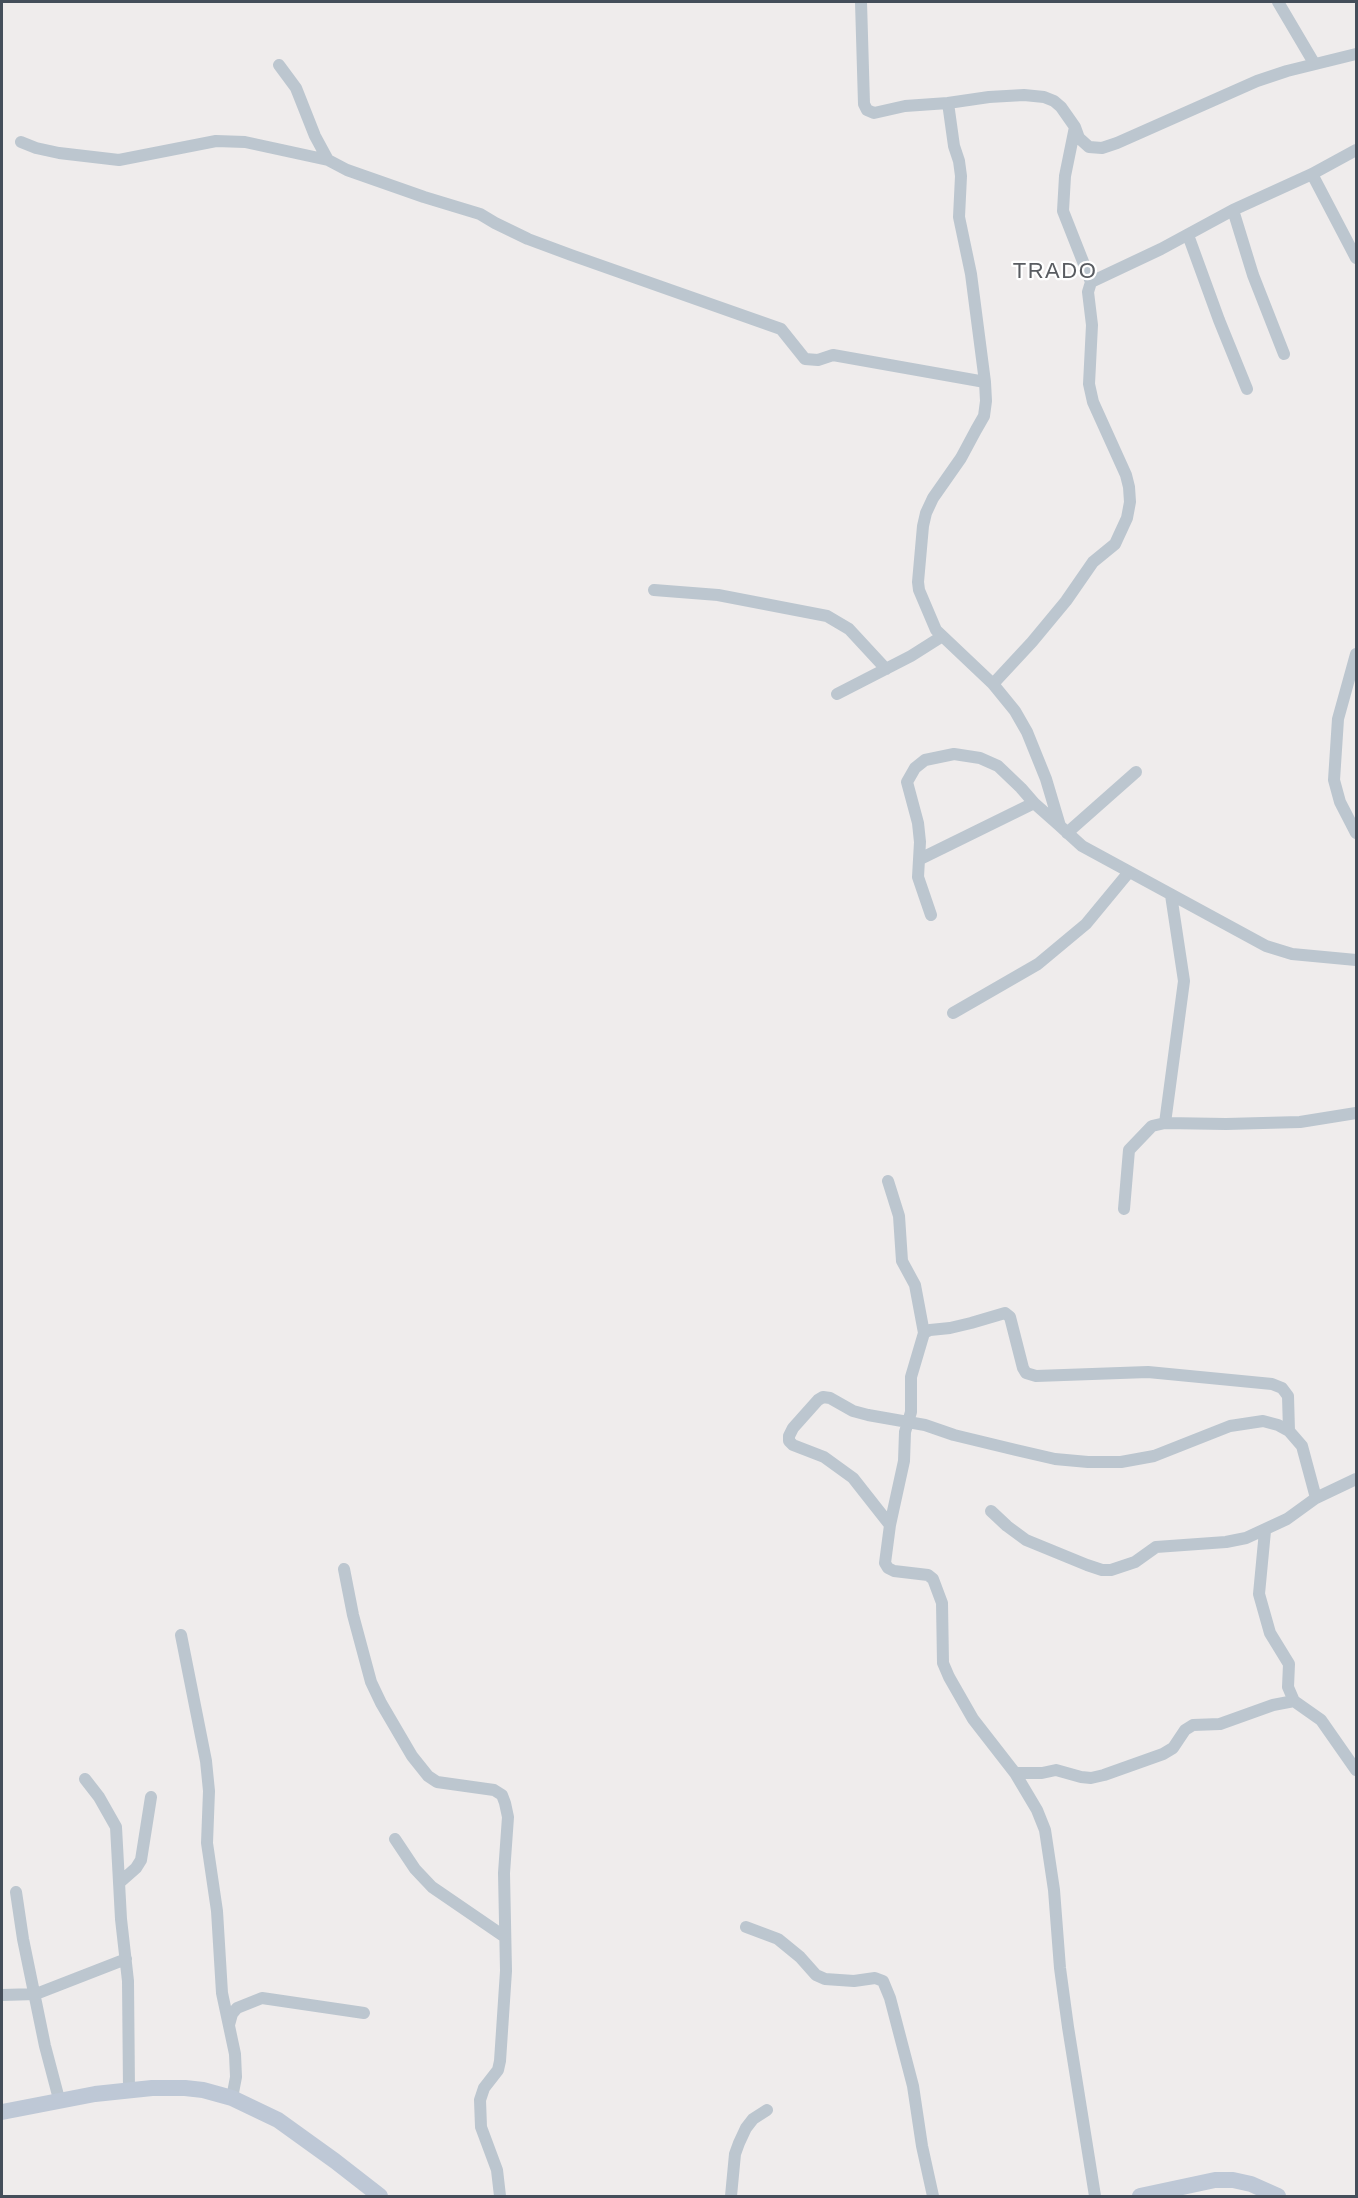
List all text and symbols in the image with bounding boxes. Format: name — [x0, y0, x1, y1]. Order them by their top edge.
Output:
district label: TRADO — [1013, 259, 1097, 285]

